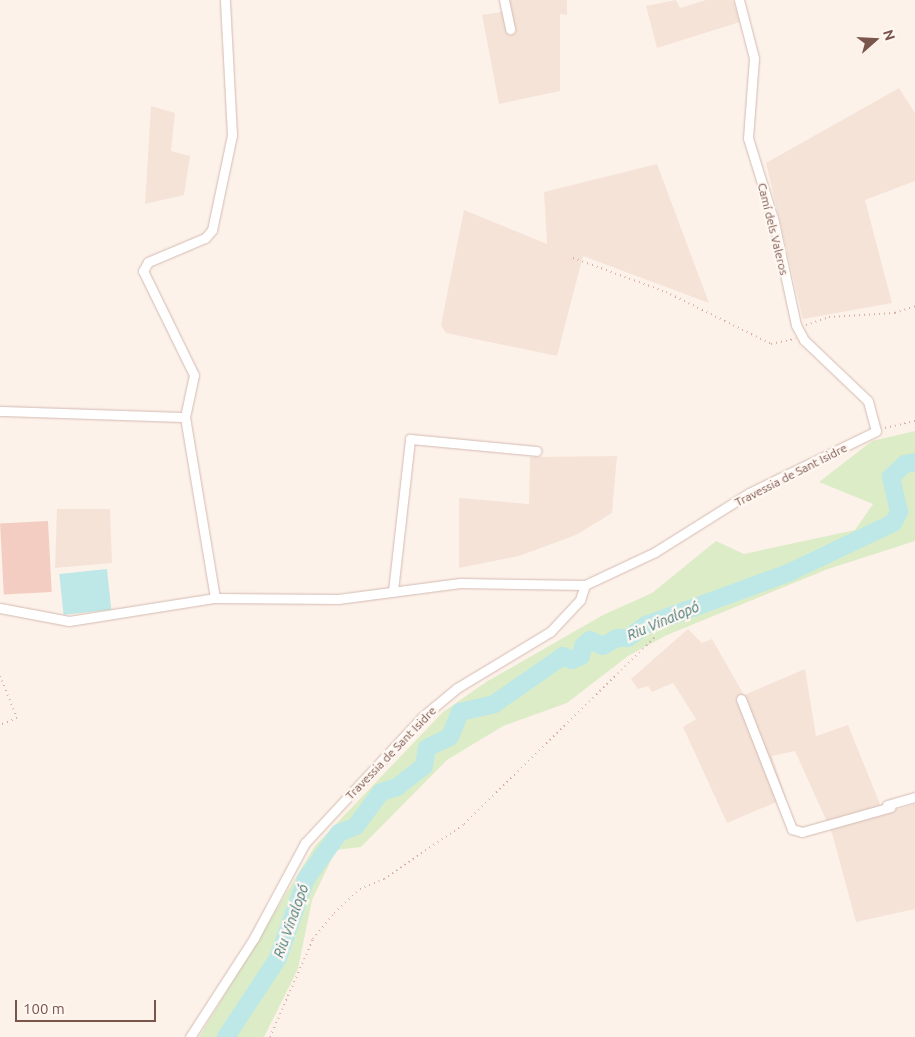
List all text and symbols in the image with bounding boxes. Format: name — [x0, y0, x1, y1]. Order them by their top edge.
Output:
north arrow — [850, 15, 900, 65]
text: N — [880, 28, 898, 43]
street label: Camí dels Valeros — [755, 181, 791, 277]
street label: Travessia de Sant Isidre — [732, 440, 850, 510]
water label: Riu Vinalopó — [624, 598, 702, 644]
street label: Travessia de Sant Isidre — [343, 703, 439, 803]
water label: Riu Vinalopó — [270, 882, 312, 960]
scale bar — [18, 990, 159, 1022]
text: 100 m — [23, 1000, 65, 1017]

